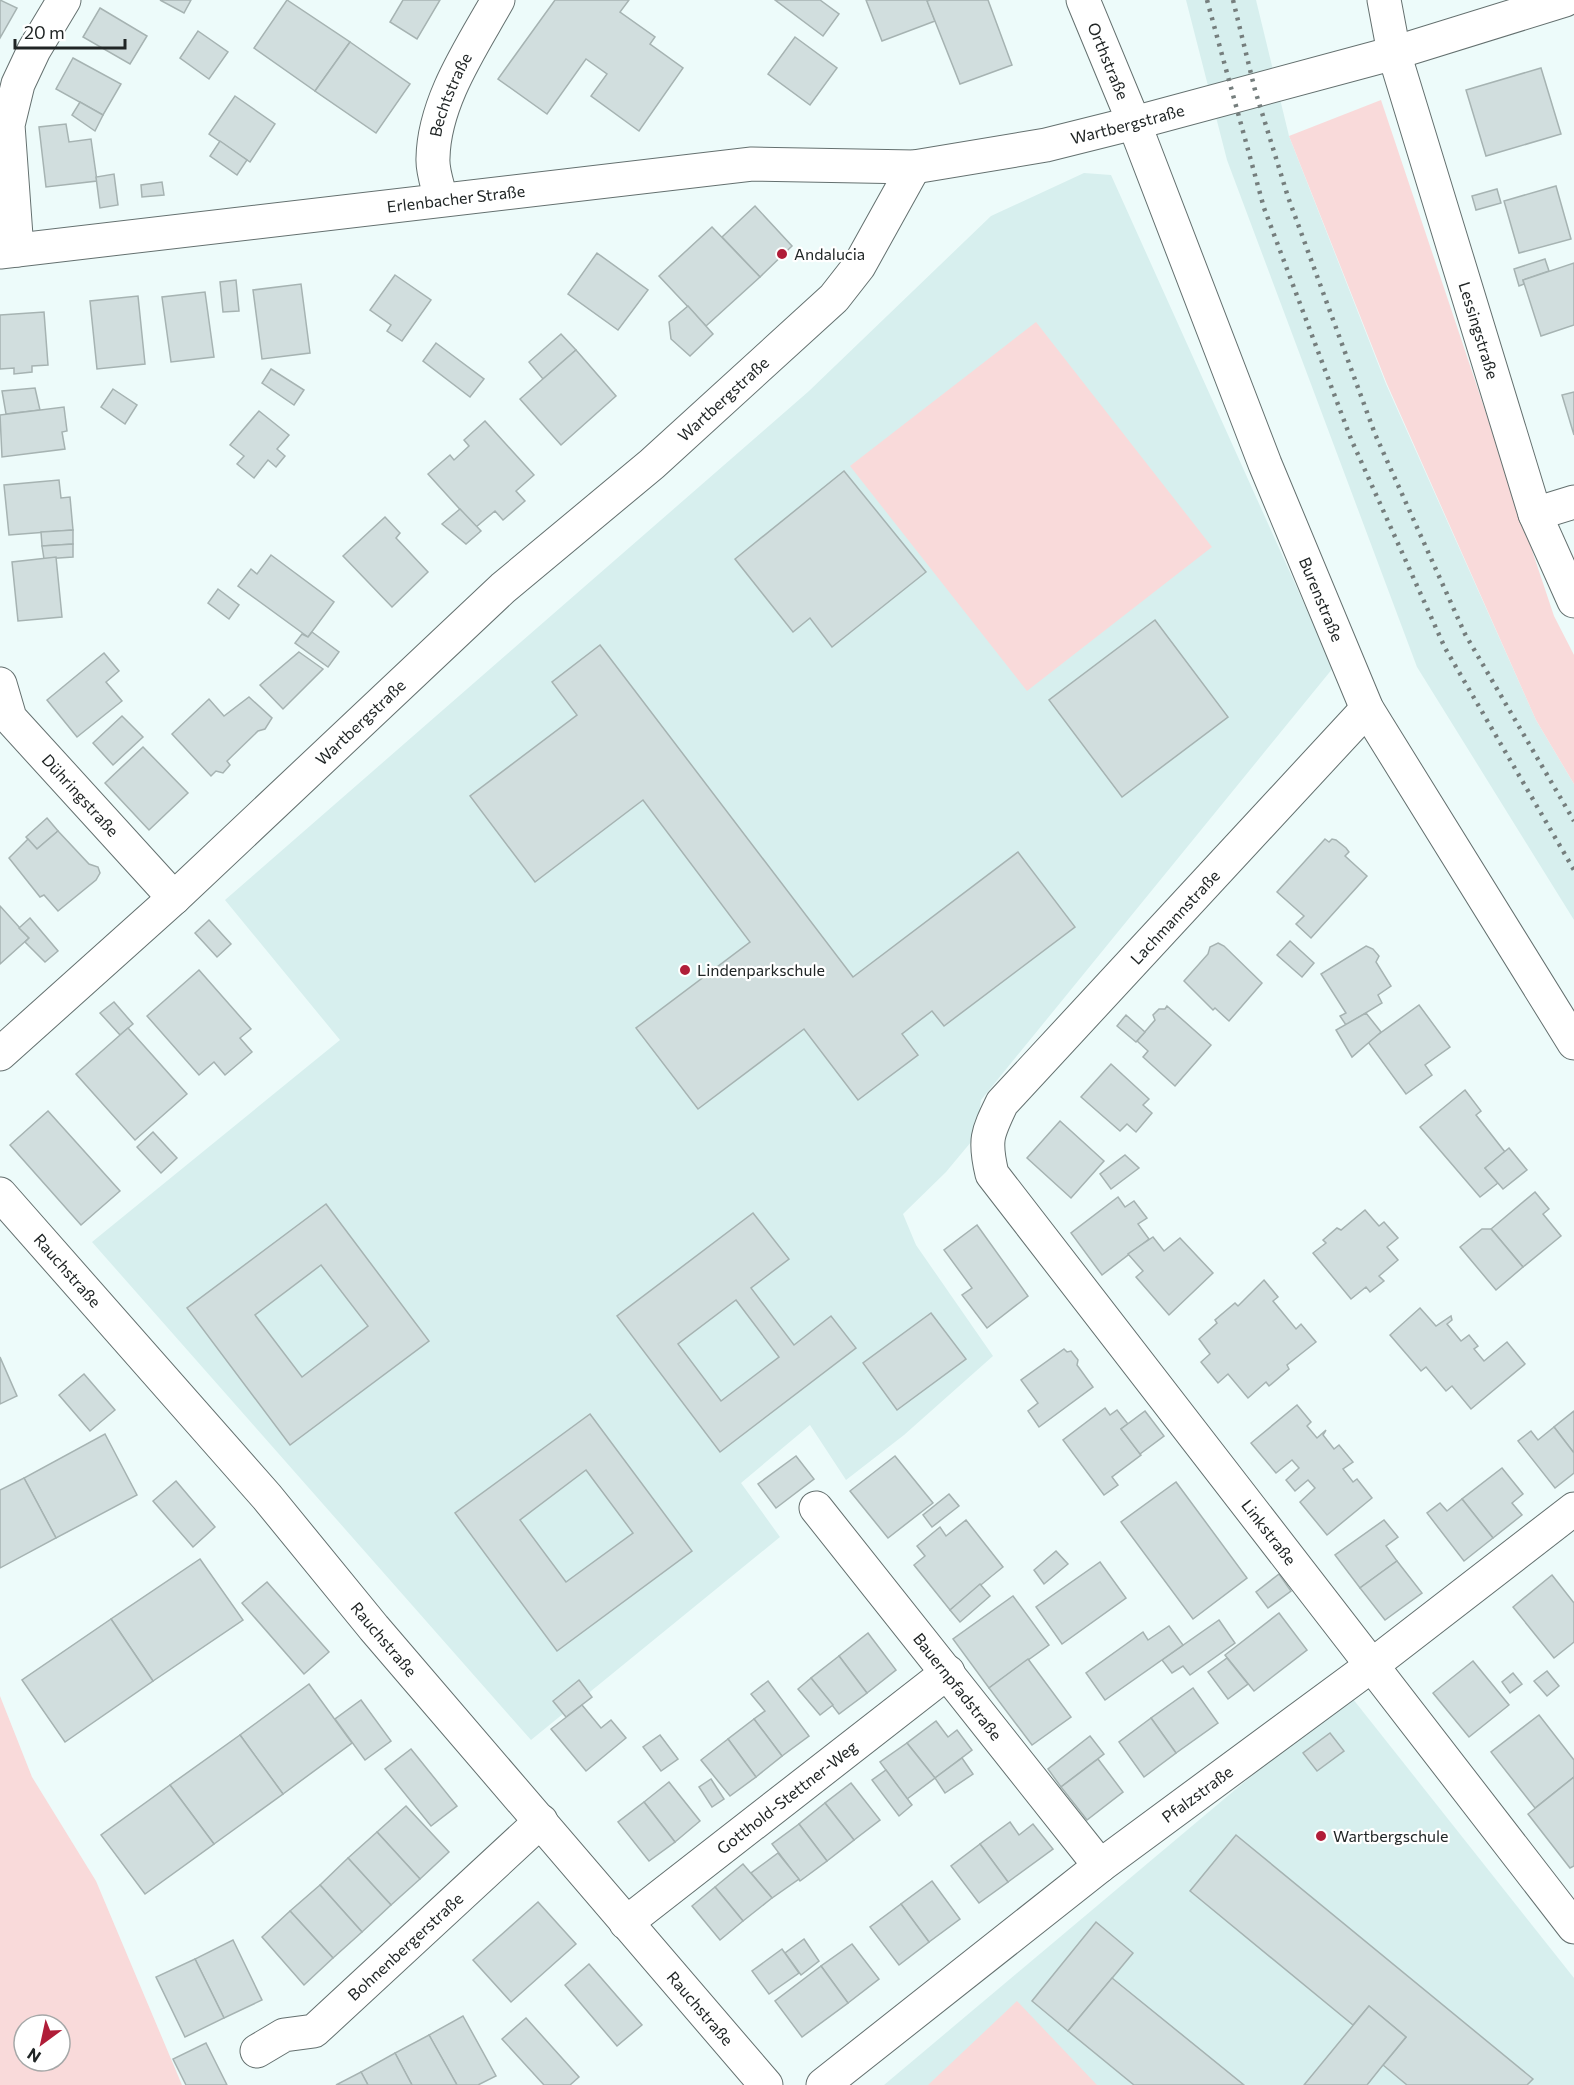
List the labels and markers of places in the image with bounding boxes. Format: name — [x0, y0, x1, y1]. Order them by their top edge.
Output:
place label: Andalucia — [794, 244, 865, 263]
marker: Andalucia — [775, 247, 789, 261]
place label: Lindenparkschule — [697, 960, 825, 979]
marker: Lindenparkschule — [678, 963, 692, 977]
place label: Wartbergschule — [1333, 1826, 1449, 1845]
marker: Wartbergschule — [1314, 1829, 1328, 1843]

